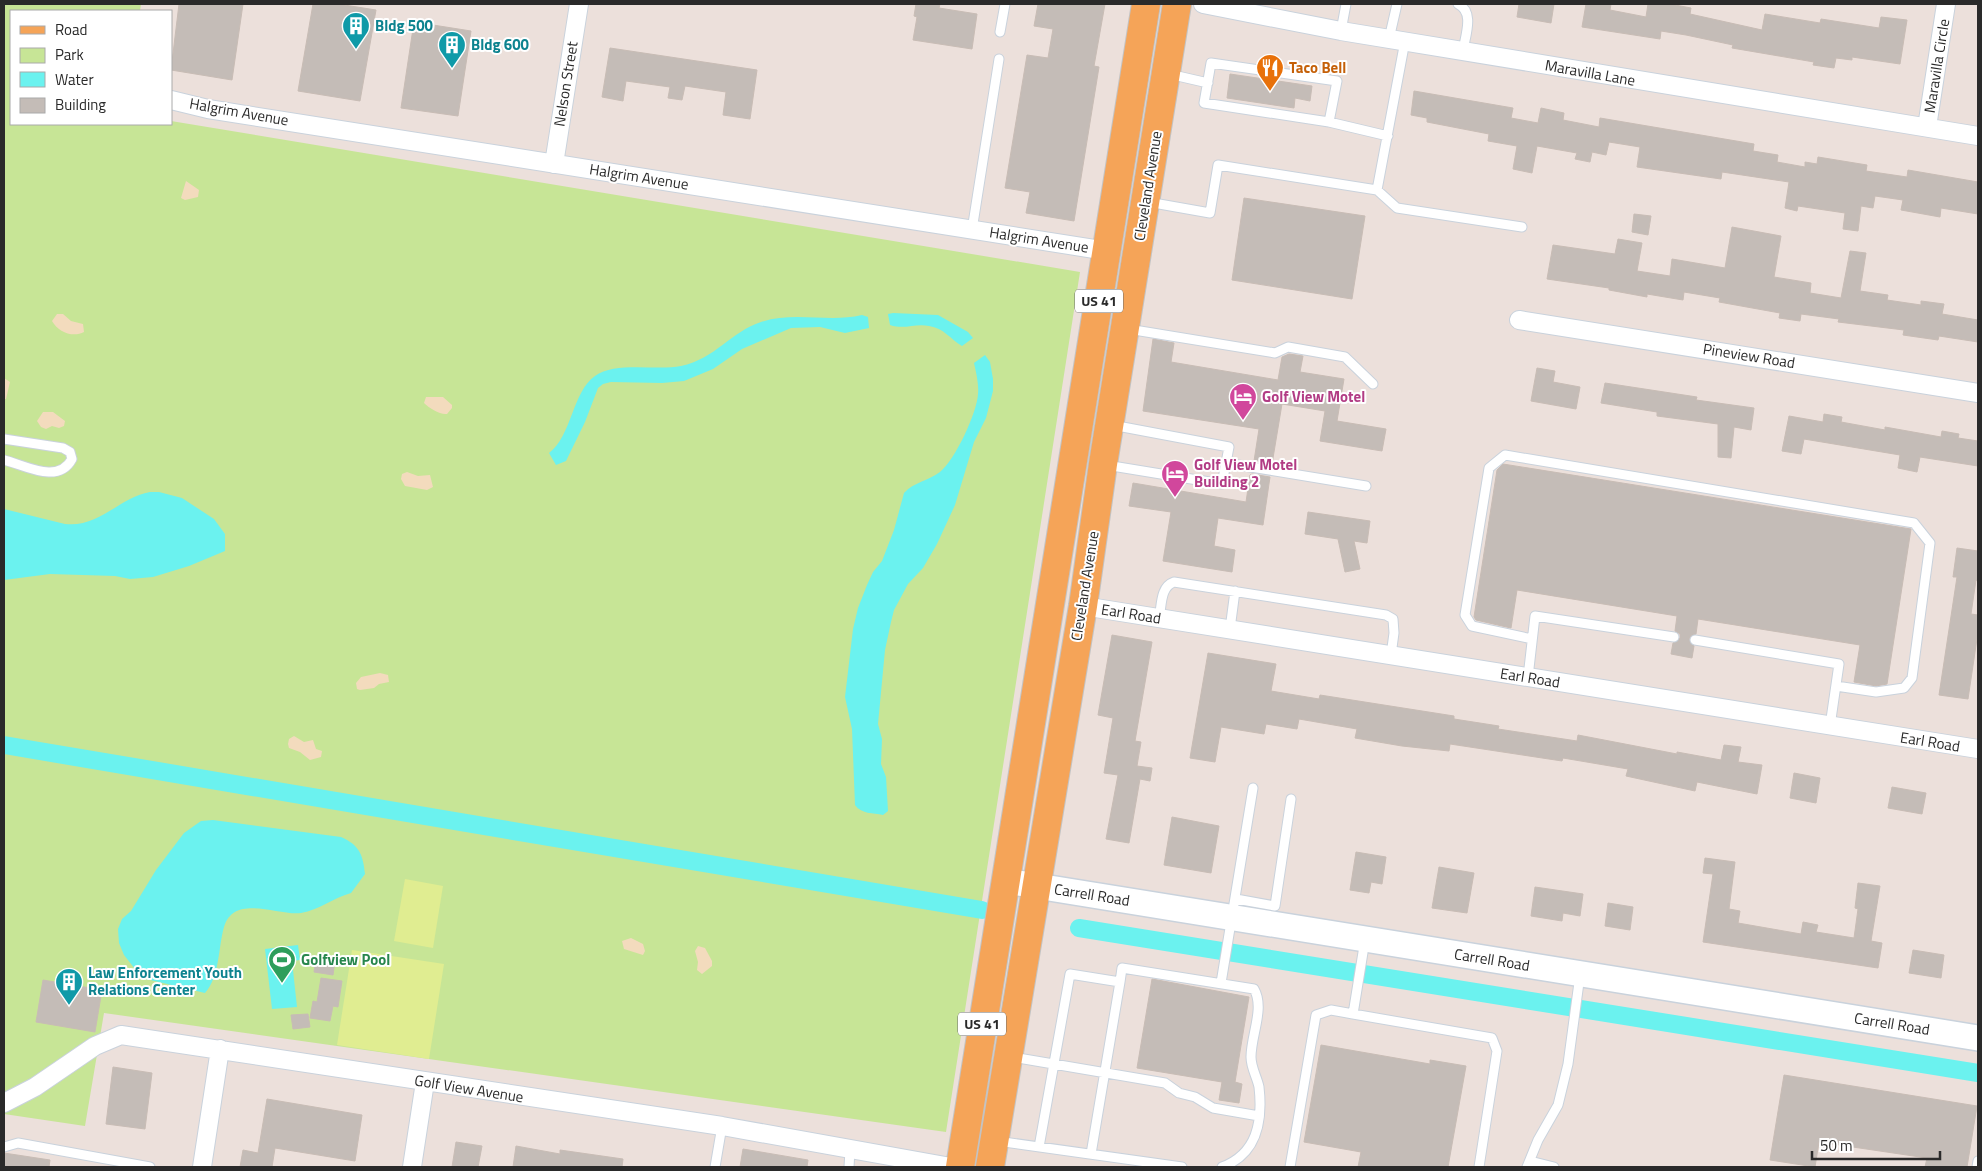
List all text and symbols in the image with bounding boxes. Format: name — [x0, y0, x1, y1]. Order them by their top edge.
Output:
legend — [10, 10, 172, 125]
building icon: Bldg 500 — [341, 11, 371, 50]
place label: Bldg 500 — [375, 14, 434, 37]
street label: Maravilla Circle — [1918, 17, 1955, 115]
text: Road — [55, 18, 87, 41]
building icon: Bldg 600 — [437, 30, 467, 69]
place label: Bldg 600 — [471, 33, 530, 56]
street label: Nelson Street — [547, 39, 584, 128]
text: Park — [55, 43, 84, 66]
restaurant icon: Taco Bell — [1255, 53, 1285, 92]
street label: Maravilla Lane — [1543, 53, 1637, 92]
place label: Taco Bell — [1289, 56, 1346, 79]
text: Water — [55, 68, 94, 91]
street label: Halgrim Avenue — [188, 91, 290, 132]
text: Building — [55, 93, 106, 116]
street label: Cleveland Avenue — [1127, 129, 1168, 243]
street label: Halgrim Avenue — [588, 157, 690, 196]
street label: Halgrim Avenue — [988, 220, 1090, 259]
road number: US 41 — [1075, 290, 1123, 312]
street label: Pineview Road — [1701, 337, 1797, 374]
hotel icon: Golf View Motel — [1228, 382, 1258, 421]
place label: Golf View Motel — [1262, 385, 1365, 408]
place label: Golf View Motel Building 2 — [1194, 453, 1297, 493]
hotel icon: Golf View Motel Building 2 — [1160, 459, 1190, 498]
street label: Cleveland Avenue — [1064, 529, 1105, 643]
street label: Earl Road — [1100, 597, 1163, 630]
street label: Earl Road — [1499, 661, 1562, 694]
street label: Earl Road — [1899, 725, 1962, 758]
street label: Carrell Road — [1053, 877, 1132, 912]
street label: Carrell Road — [1453, 942, 1532, 977]
sports icon: Golfview Pool — [267, 945, 297, 984]
place label: Golfview Pool — [301, 948, 390, 971]
place label: Law Enforcement Youth Relations Center — [88, 961, 242, 1001]
building icon: Law Enforcement Youth Relations Center — [54, 967, 84, 1006]
street label: Carrell Road — [1853, 1006, 1932, 1041]
road number: US 41 — [958, 1012, 1006, 1036]
street label: Golf View Avenue — [413, 1069, 525, 1108]
scale bar — [1812, 1128, 1940, 1160]
text: 50 m — [1820, 1134, 1853, 1157]

